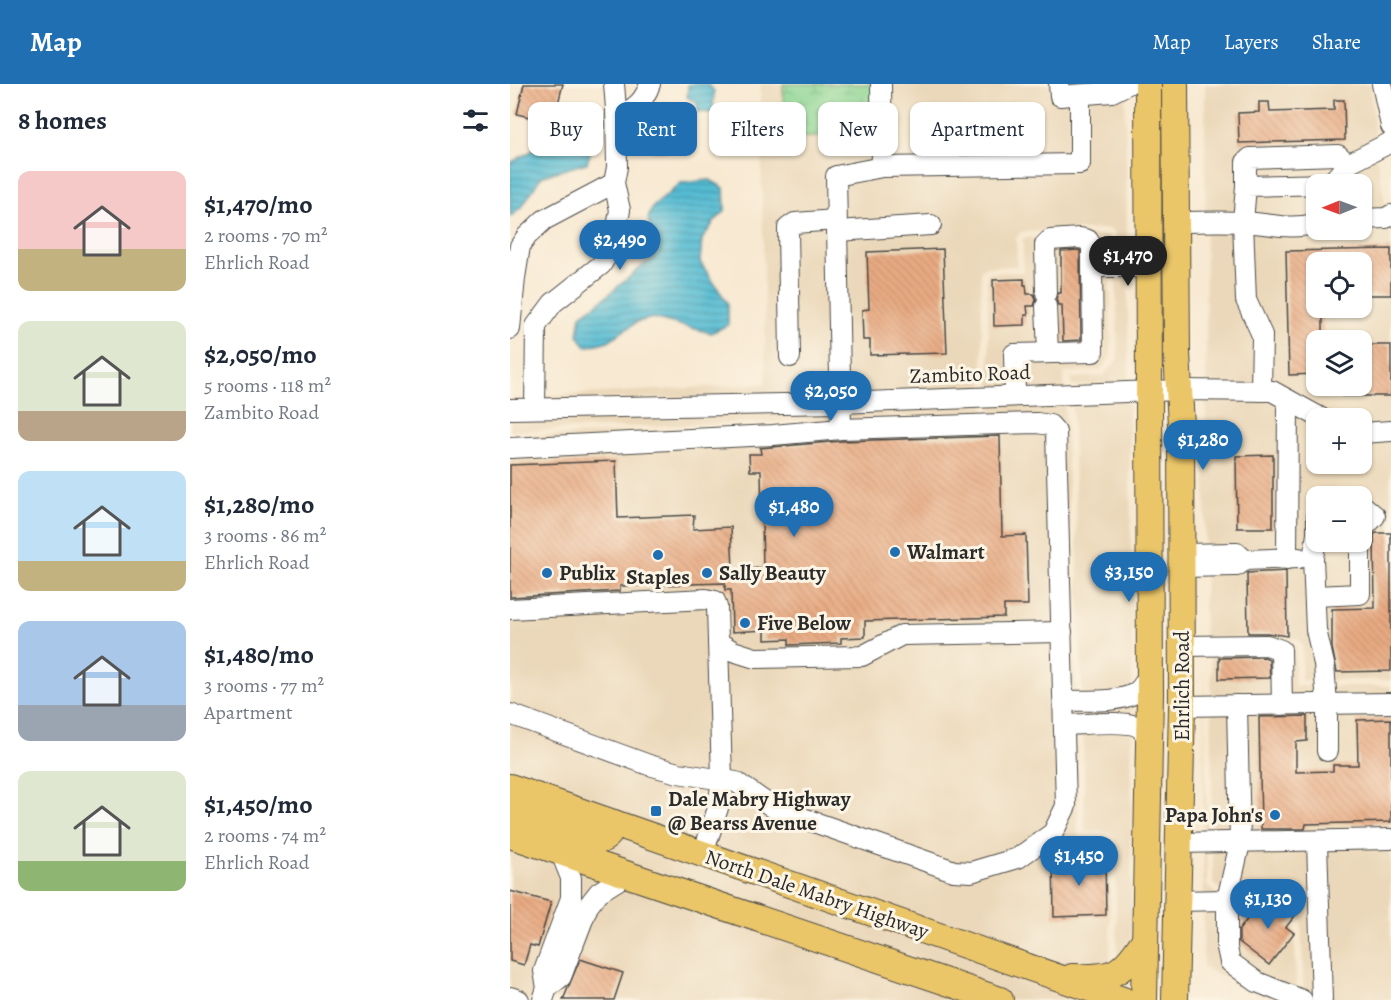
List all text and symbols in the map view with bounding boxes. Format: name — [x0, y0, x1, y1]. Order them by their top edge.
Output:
text: Map — [30, 23, 82, 61]
text: Map — [1152, 28, 1191, 56]
text: Layers — [1224, 28, 1279, 56]
text: Share — [1312, 28, 1361, 56]
chip: Buy — [528, 102, 603, 156]
chip: Rent — [615, 102, 697, 156]
chip: Filters — [709, 102, 806, 156]
chip: New — [818, 102, 898, 156]
chip: Apartment — [910, 102, 1045, 156]
text: 8 homes — [18, 103, 107, 138]
icon: filters — [459, 104, 492, 137]
north arrow — [1306, 174, 1372, 240]
map controls — [1306, 174, 1372, 552]
text: $1,470/mo — [204, 187, 313, 222]
icon: home — [66, 195, 138, 267]
pin: $2,490 — [571, 220, 669, 271]
text: 2 rooms · 70 m² — [204, 222, 328, 249]
text: $2,490 — [593, 226, 647, 253]
pin: $1,470 — [1079, 236, 1177, 287]
text: $1,470 — [1103, 242, 1153, 269]
text: Ehrlich Road — [204, 249, 309, 276]
button: locate — [1306, 252, 1372, 318]
button: layers — [1306, 330, 1372, 396]
text: $2,050/mo — [204, 337, 317, 372]
icon: home — [66, 345, 138, 417]
street label: Zambito Road — [909, 358, 1032, 390]
pin: $2,050 — [782, 371, 880, 422]
text: 5 rooms · 118 m² — [204, 372, 331, 399]
text: $2,050 — [804, 377, 858, 404]
text: Zambito Road — [204, 399, 319, 426]
button: + — [1306, 408, 1372, 474]
pin: $1,280 — [1154, 420, 1252, 471]
text: $1,280 — [1177, 426, 1229, 453]
button: − — [1306, 486, 1372, 552]
text: $1,280/mo — [204, 487, 314, 522]
pin: $1,480 — [745, 487, 843, 538]
text: $1,480 — [769, 493, 819, 520]
icon: home — [66, 495, 138, 567]
text: 3 rooms · 86 m² — [204, 522, 326, 549]
place label: Walmart — [906, 538, 985, 566]
marker: Walmart — [888, 545, 902, 559]
marker: Staples — [651, 548, 665, 562]
text: Ehrlich Road — [204, 549, 309, 576]
pin: $3,150 — [1080, 552, 1178, 603]
text: $3,150 — [1104, 558, 1154, 585]
place label: Publix — [559, 559, 616, 587]
place label: Sally Beauty — [719, 559, 827, 587]
place label: Staples — [626, 563, 690, 591]
marker: Publix — [540, 566, 554, 580]
marker: Sally Beauty — [700, 566, 714, 580]
place label: Five Below — [757, 609, 851, 637]
marker: Five Below — [738, 616, 752, 630]
street label: Ehrlich Road — [1168, 630, 1196, 741]
text: $1,480/mo — [204, 637, 314, 672]
icon: home — [66, 645, 138, 717]
text: 3 rooms · 77 m² — [204, 672, 324, 699]
text: Apartment — [204, 699, 293, 726]
place label: Dale Mabry Highway @ Bearss Avenue — [668, 785, 852, 837]
text: $1,450/mo — [204, 787, 313, 822]
icon: home — [66, 795, 138, 867]
place label: Papa John's — [1165, 801, 1263, 829]
marker: Dale Mabry Highway @ Bearss Avenue — [649, 804, 663, 818]
marker: Papa John's — [1268, 808, 1282, 822]
text: 2 rooms · 74 m² — [204, 822, 326, 849]
pin: $1,450 — [1030, 836, 1128, 887]
text: $1,450 — [1054, 842, 1104, 869]
street label: North Dale Mabry Highway — [701, 843, 933, 946]
text: Ehrlich Road — [204, 849, 309, 876]
pin: $1,130 — [1219, 879, 1317, 930]
text: $1,130 — [1244, 885, 1292, 912]

